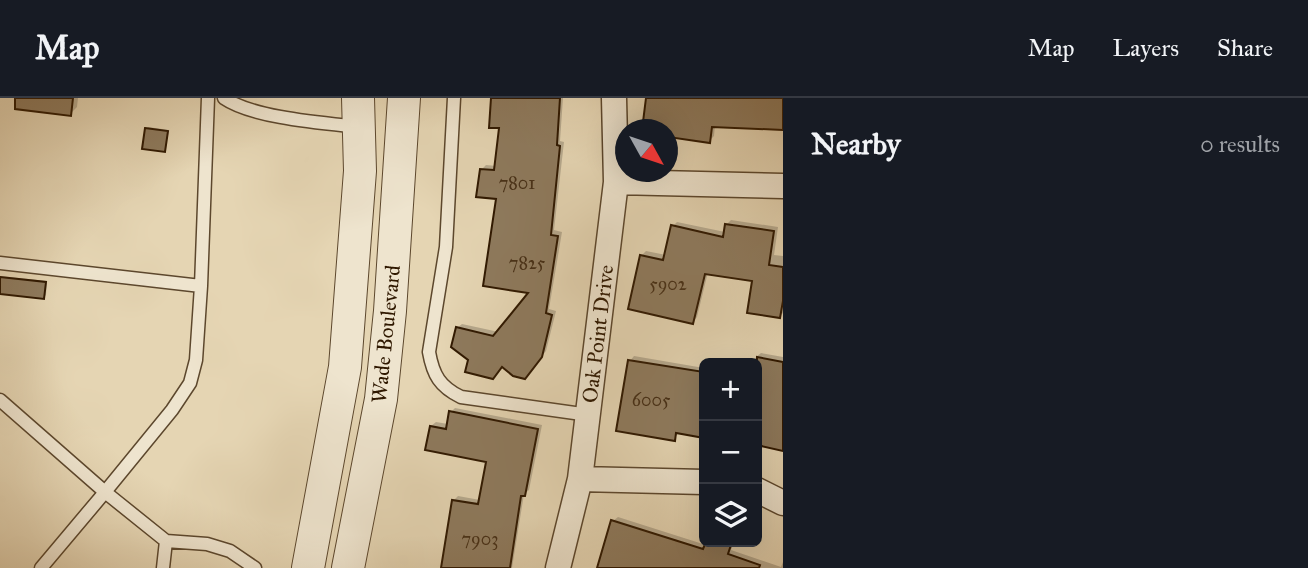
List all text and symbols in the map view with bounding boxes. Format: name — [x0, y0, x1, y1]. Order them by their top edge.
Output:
text: Map — [35, 28, 99, 68]
text: Map — [1028, 33, 1075, 63]
text: Layers — [1113, 33, 1179, 63]
text: Share — [1217, 33, 1273, 63]
north arrow — [615, 119, 678, 182]
text: Nearby — [811, 126, 901, 162]
text: 0 results — [1200, 130, 1280, 158]
house number: 7801 — [499, 172, 535, 194]
house number: 7825 — [509, 252, 546, 274]
street label: Wade Boulevard — [366, 263, 406, 404]
street label: Oak Point Drive — [577, 263, 619, 405]
house number: 5902 — [649, 273, 687, 295]
map controls — [699, 358, 762, 547]
button: + — [699, 358, 762, 421]
house number: 6005 — [632, 389, 671, 411]
button: − — [699, 421, 762, 484]
button: layers — [699, 484, 762, 547]
house number: 7903 — [462, 528, 498, 550]

